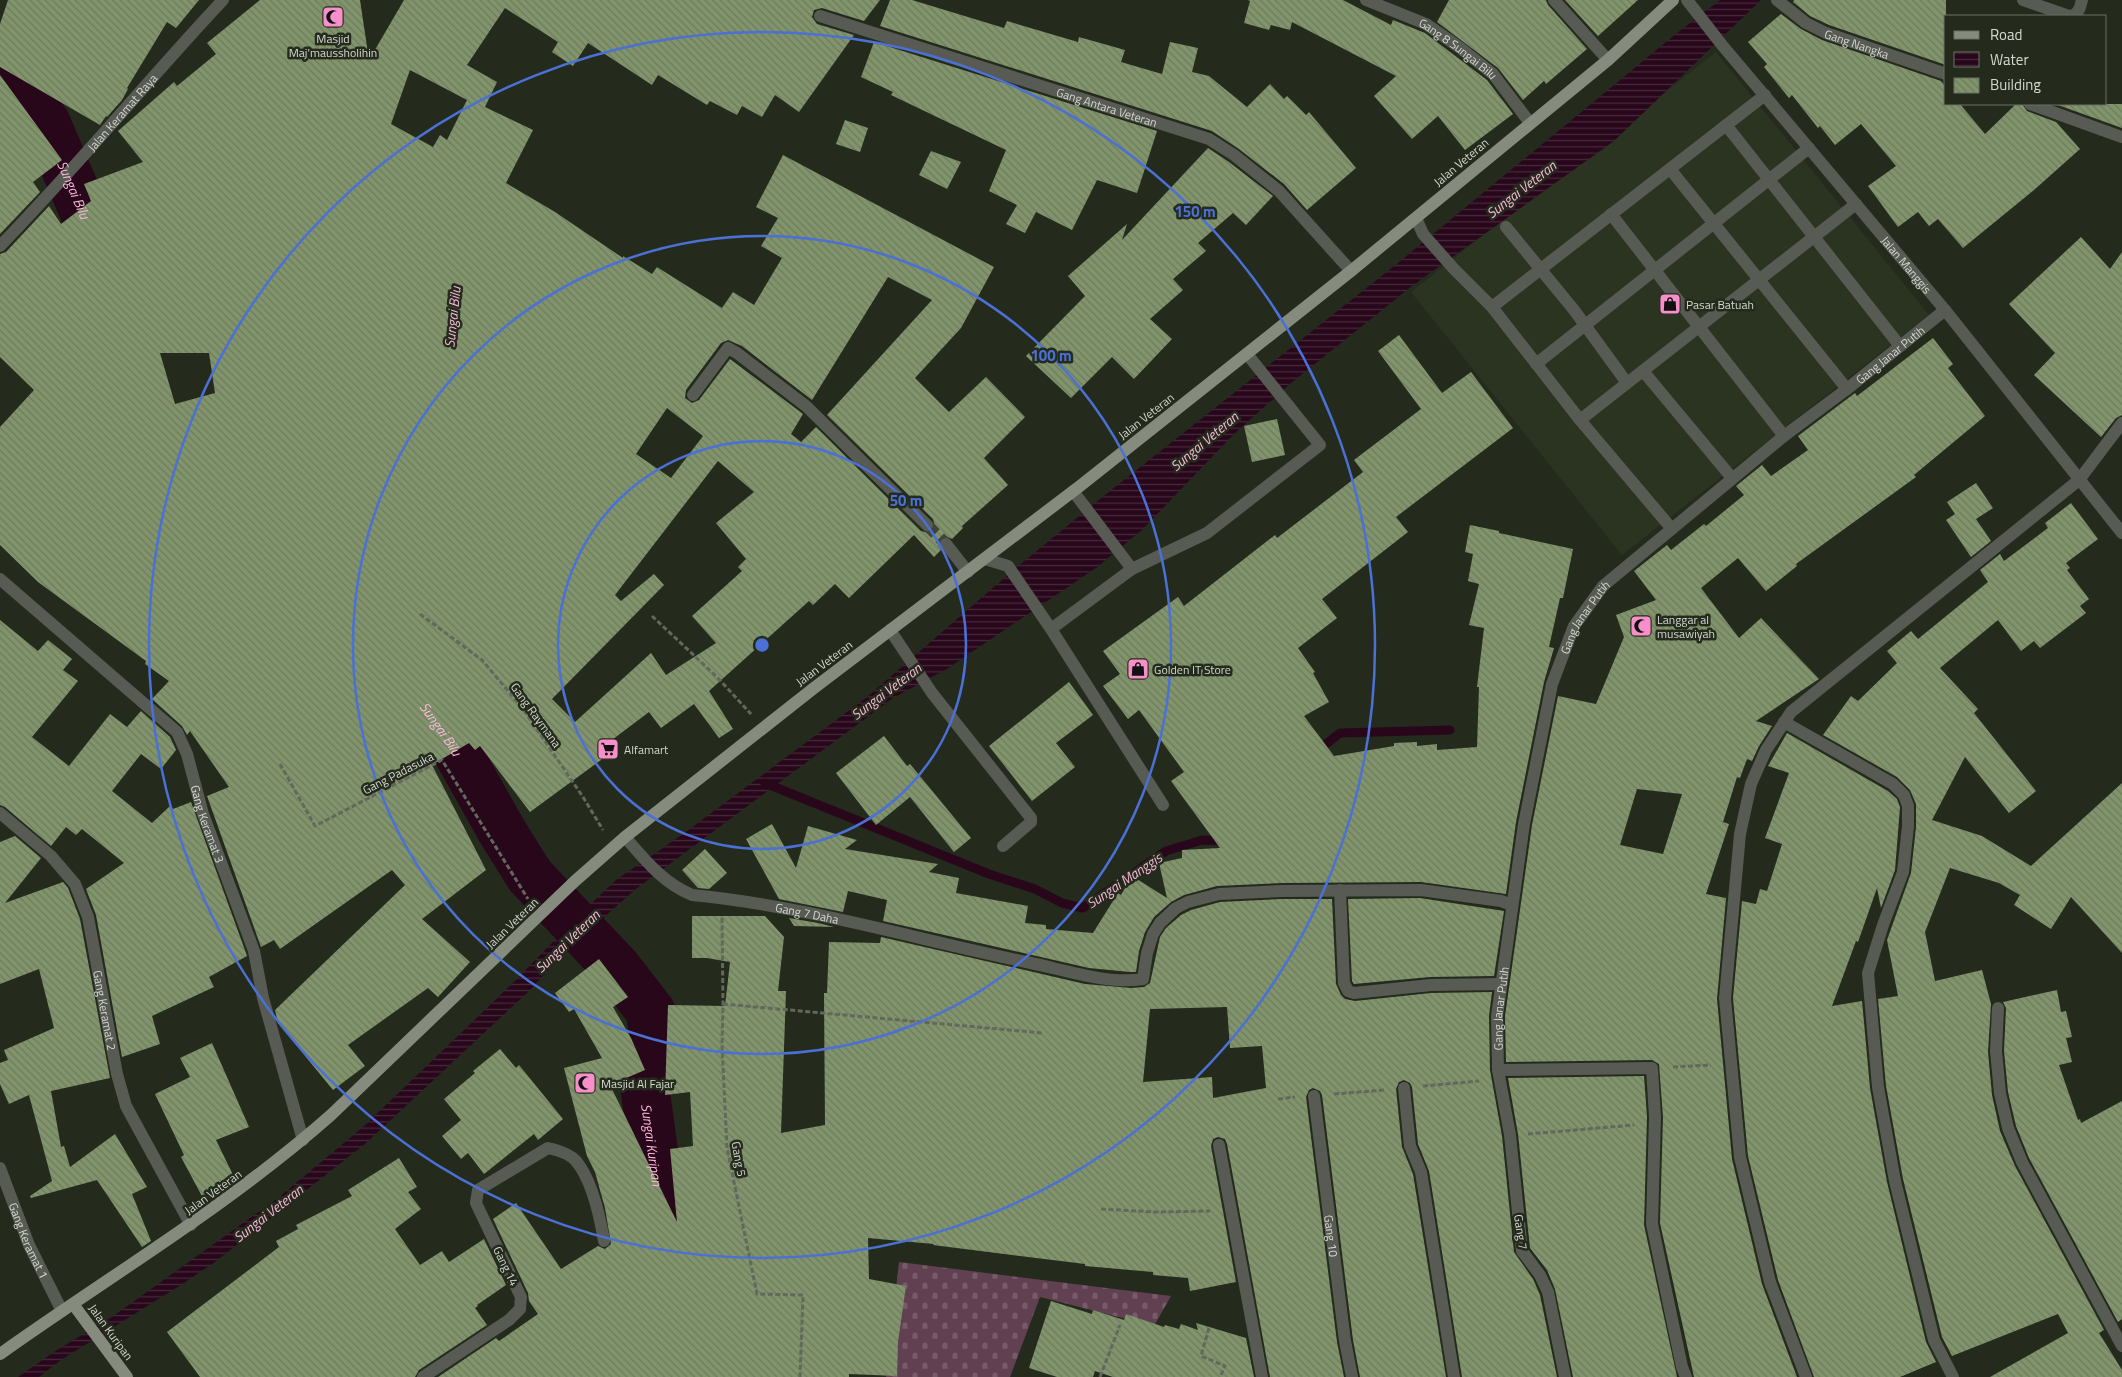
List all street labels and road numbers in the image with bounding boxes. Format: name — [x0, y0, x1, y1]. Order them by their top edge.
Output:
street label: Gang 8 Sungai Bilu — [1416, 13, 1503, 83]
street label: Gang Nangka — [1822, 24, 1892, 63]
street label: Jalan Keramat Raya — [82, 69, 162, 155]
street label: Gang Antara Veteran — [1054, 82, 1160, 132]
street label: Jalan Veteran — [1429, 133, 1493, 191]
street label: Jalan Manggis — [1877, 231, 1937, 298]
street label: Gang Janar Putih — [1851, 321, 1929, 388]
street label: Jalan Veteran — [1114, 388, 1178, 444]
street label: Gang Janar Putih — [1555, 575, 1614, 657]
street label: Jalan Veteran — [792, 635, 856, 691]
street label: Gang Raymana — [506, 679, 566, 751]
street label: Gang Padasuka — [359, 747, 437, 799]
street label: Gang Keramat 3 — [186, 783, 230, 865]
street label: Jalan Veteran — [481, 893, 543, 953]
street label: Gang 7 Daha — [774, 897, 841, 929]
street label: Gang Janar Putih — [1487, 965, 1513, 1050]
street label: Gang Keramat 2 — [89, 969, 122, 1052]
street label: Gang 5 — [727, 1140, 751, 1178]
street label: Jalan Veteran — [180, 1165, 246, 1219]
street label: Gang Keramat 1 — [4, 1200, 54, 1282]
street label: Gang 7 — [1509, 1213, 1533, 1251]
street label: Gang 10 — [1320, 1214, 1344, 1258]
street label: Gang 14 — [488, 1243, 524, 1289]
street label: Jalan Kuripan — [84, 1300, 138, 1364]

